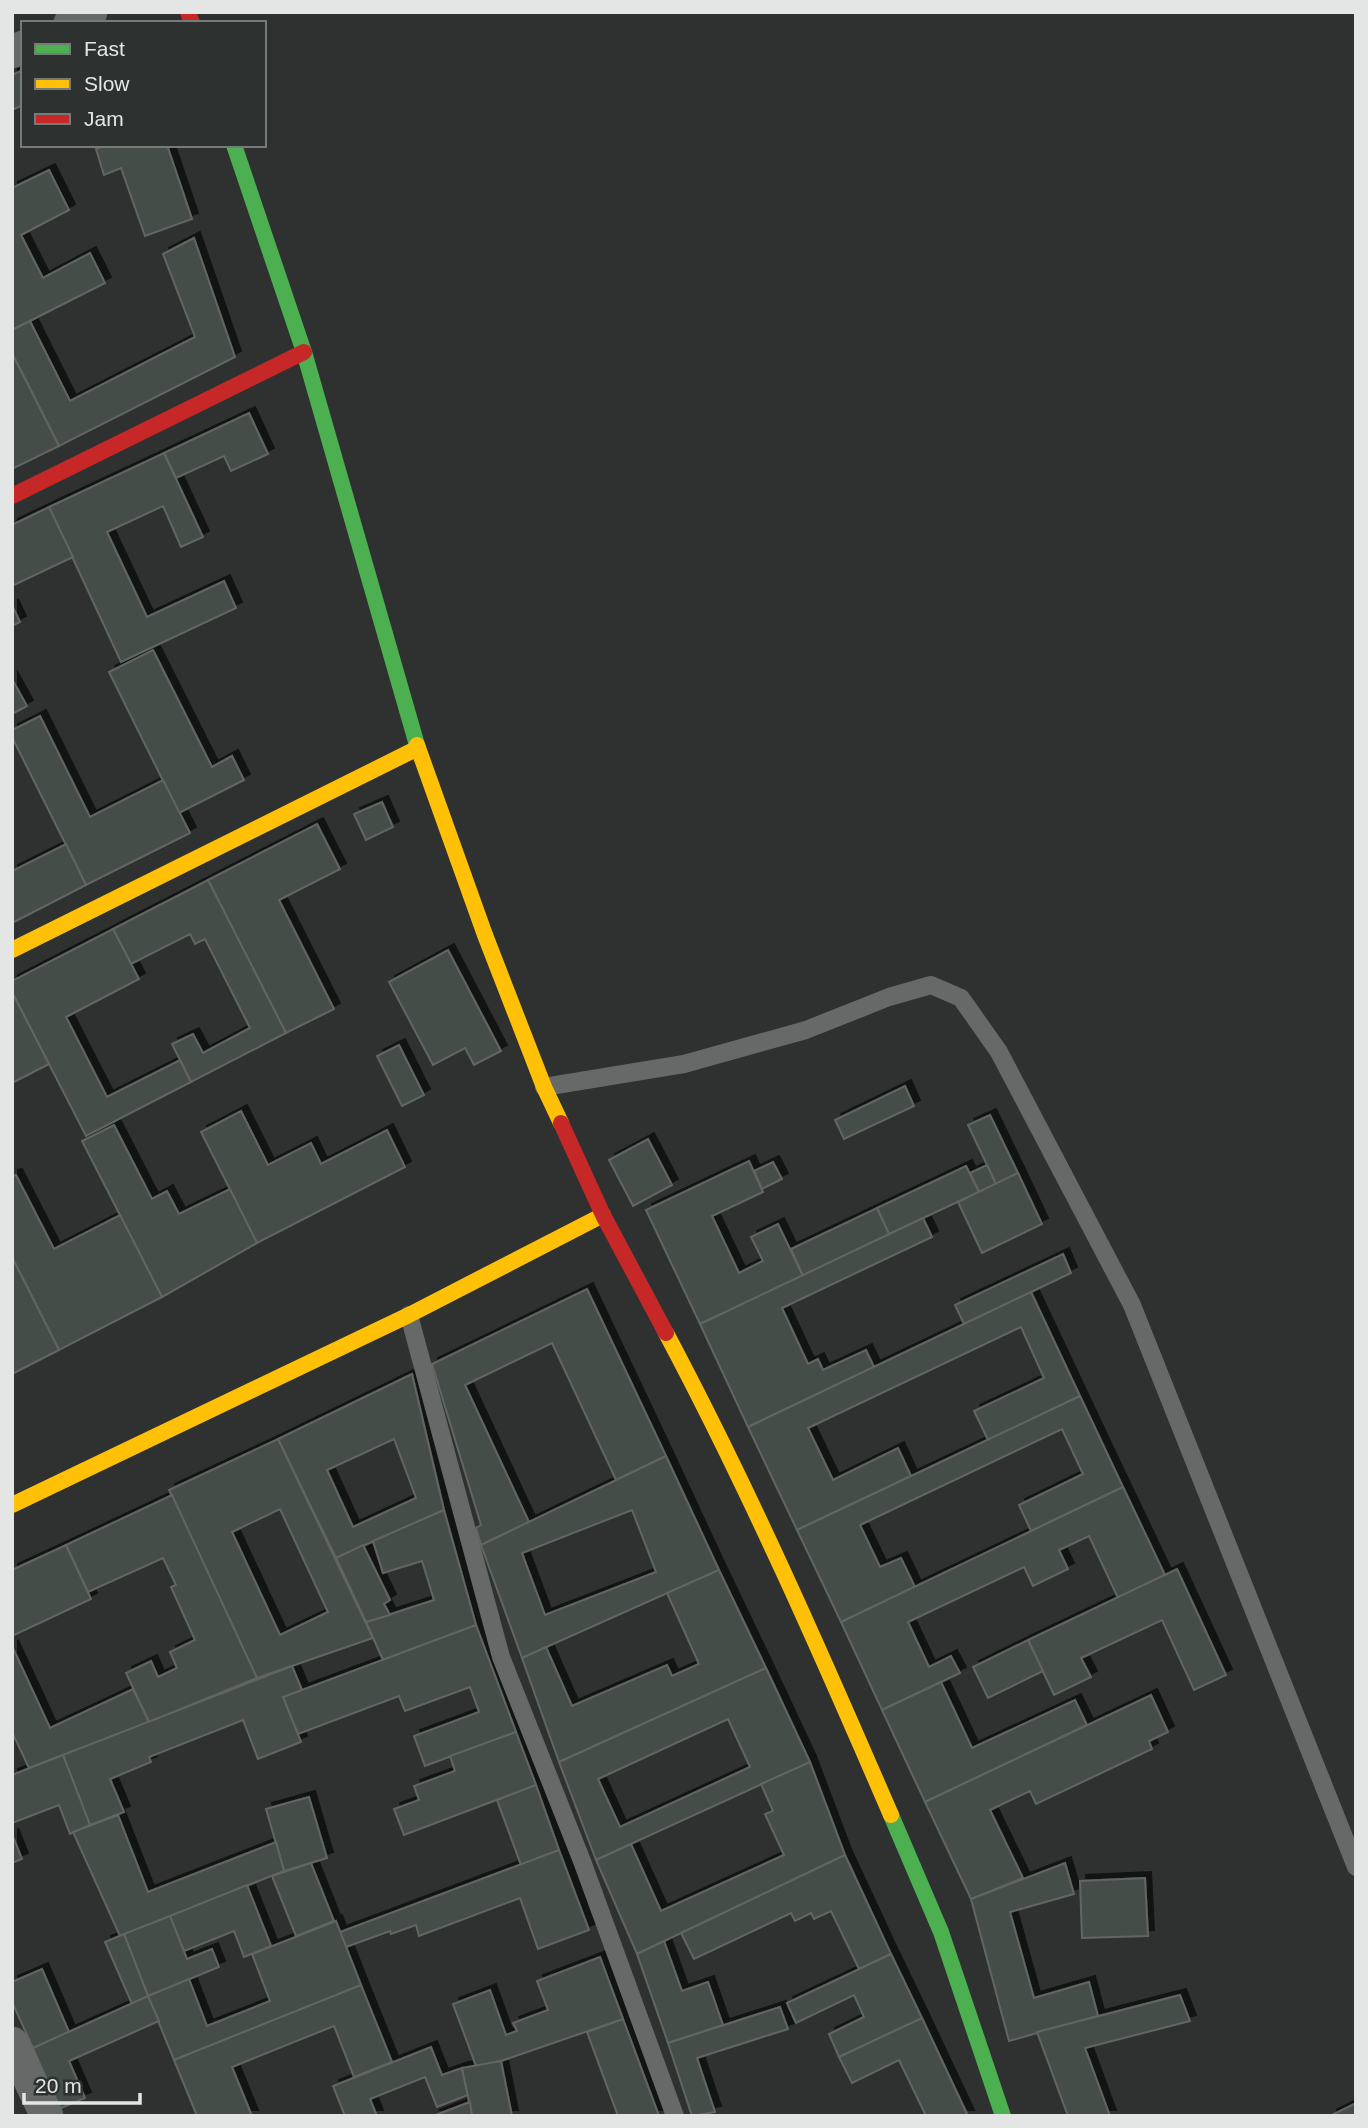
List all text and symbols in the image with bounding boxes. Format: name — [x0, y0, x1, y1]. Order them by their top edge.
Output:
legend — [21, 21, 266, 147]
text: Fast — [84, 37, 125, 60]
text: Slow — [84, 72, 130, 95]
text: Jam — [84, 107, 124, 130]
scale bar — [24, 2062, 140, 2106]
text: 20 m — [35, 2074, 82, 2097]

